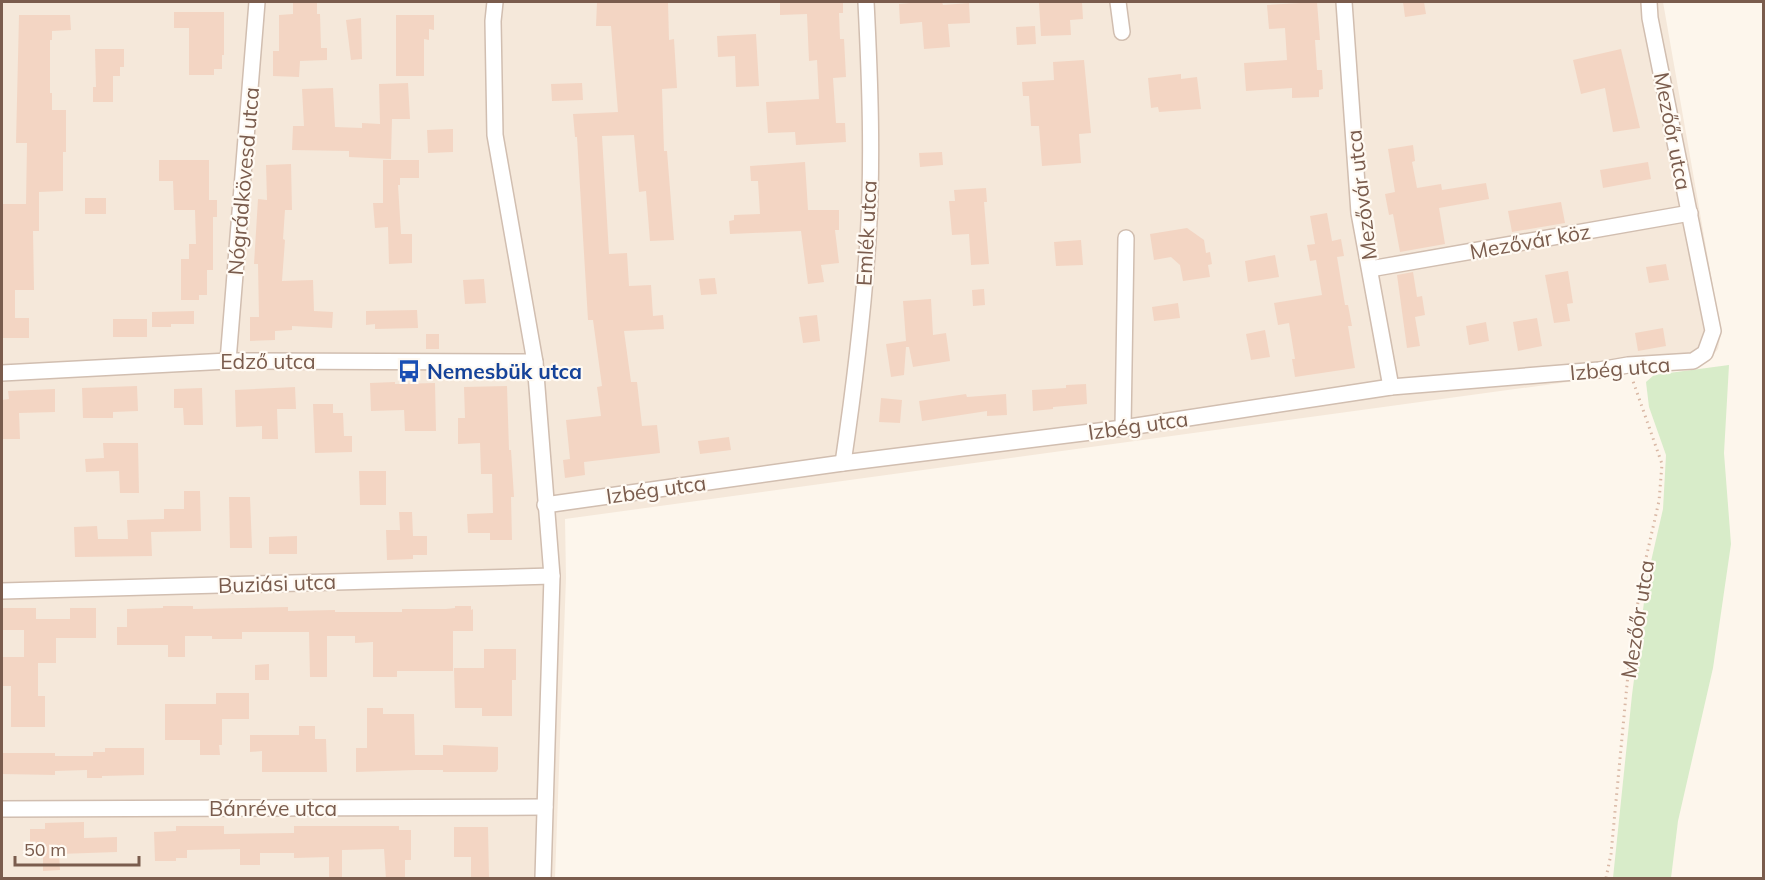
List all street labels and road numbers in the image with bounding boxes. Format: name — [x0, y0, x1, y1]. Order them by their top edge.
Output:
street label: Mezőőr utca — [1649, 70, 1697, 192]
street label: Nógrádkövesd utca — [222, 86, 264, 276]
street label: Mezővár utca — [1340, 128, 1382, 262]
street label: Emlék utca — [850, 180, 882, 286]
street label: Mezővár köz — [1468, 218, 1592, 264]
street label: Edző utca — [220, 348, 316, 374]
street label: Izbég utca — [1569, 351, 1671, 385]
street label: Izbég utca — [1086, 405, 1190, 445]
street label: Izbég utca — [604, 469, 708, 509]
street label: Mezőőr utca — [1615, 558, 1659, 680]
street label: Buziási utca — [218, 568, 336, 598]
street label: Bánréve utca — [209, 795, 337, 821]

